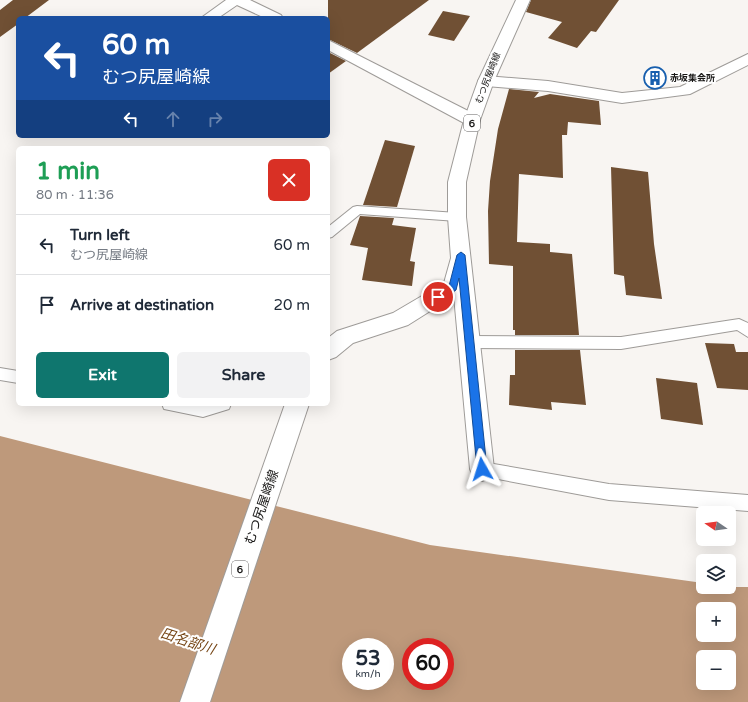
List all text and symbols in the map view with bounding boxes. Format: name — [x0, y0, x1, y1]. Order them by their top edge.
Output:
text: 60 m — [102, 28, 170, 62]
icon: left — [36, 32, 88, 84]
street label: むつ尻屋崎線 — [474, 50, 504, 105]
building icon: 赤坂集会所 — [642, 65, 668, 91]
text: むつ尻屋崎線 — [102, 66, 210, 88]
place label: 赤坂集会所 — [670, 73, 715, 84]
icon: left — [120, 108, 142, 130]
icon: ahead — [162, 108, 184, 130]
icon: right — [204, 108, 226, 130]
road number: 6 — [464, 115, 480, 131]
text: 1 min — [36, 157, 100, 186]
button: close — [268, 159, 310, 201]
text: 80 m · 11:36 — [36, 187, 114, 203]
text: Turn left — [70, 226, 130, 244]
icon: left — [36, 234, 58, 256]
text: 60 m — [273, 236, 310, 254]
text: むつ尻屋崎線 — [70, 247, 148, 263]
pin — [421, 280, 455, 314]
icon: arrive — [427, 286, 449, 308]
icon: arrive — [36, 294, 58, 316]
text: Arrive at destination — [70, 296, 214, 314]
text: 20 m — [273, 296, 310, 314]
button: Exit — [36, 352, 169, 398]
button: Share — [177, 352, 310, 398]
position arrow — [461, 448, 503, 490]
street label: むつ尻屋崎線 — [242, 468, 282, 547]
north arrow — [696, 506, 736, 546]
map controls — [696, 506, 736, 690]
button: layers — [696, 554, 736, 594]
road number: 6 — [232, 561, 248, 577]
button: + — [696, 602, 736, 642]
water label: 田名部川 — [159, 625, 219, 659]
speed limit sign: 60 — [402, 638, 454, 690]
text: 53 — [355, 647, 381, 671]
button: − — [696, 650, 736, 690]
text: km/h — [355, 668, 381, 680]

